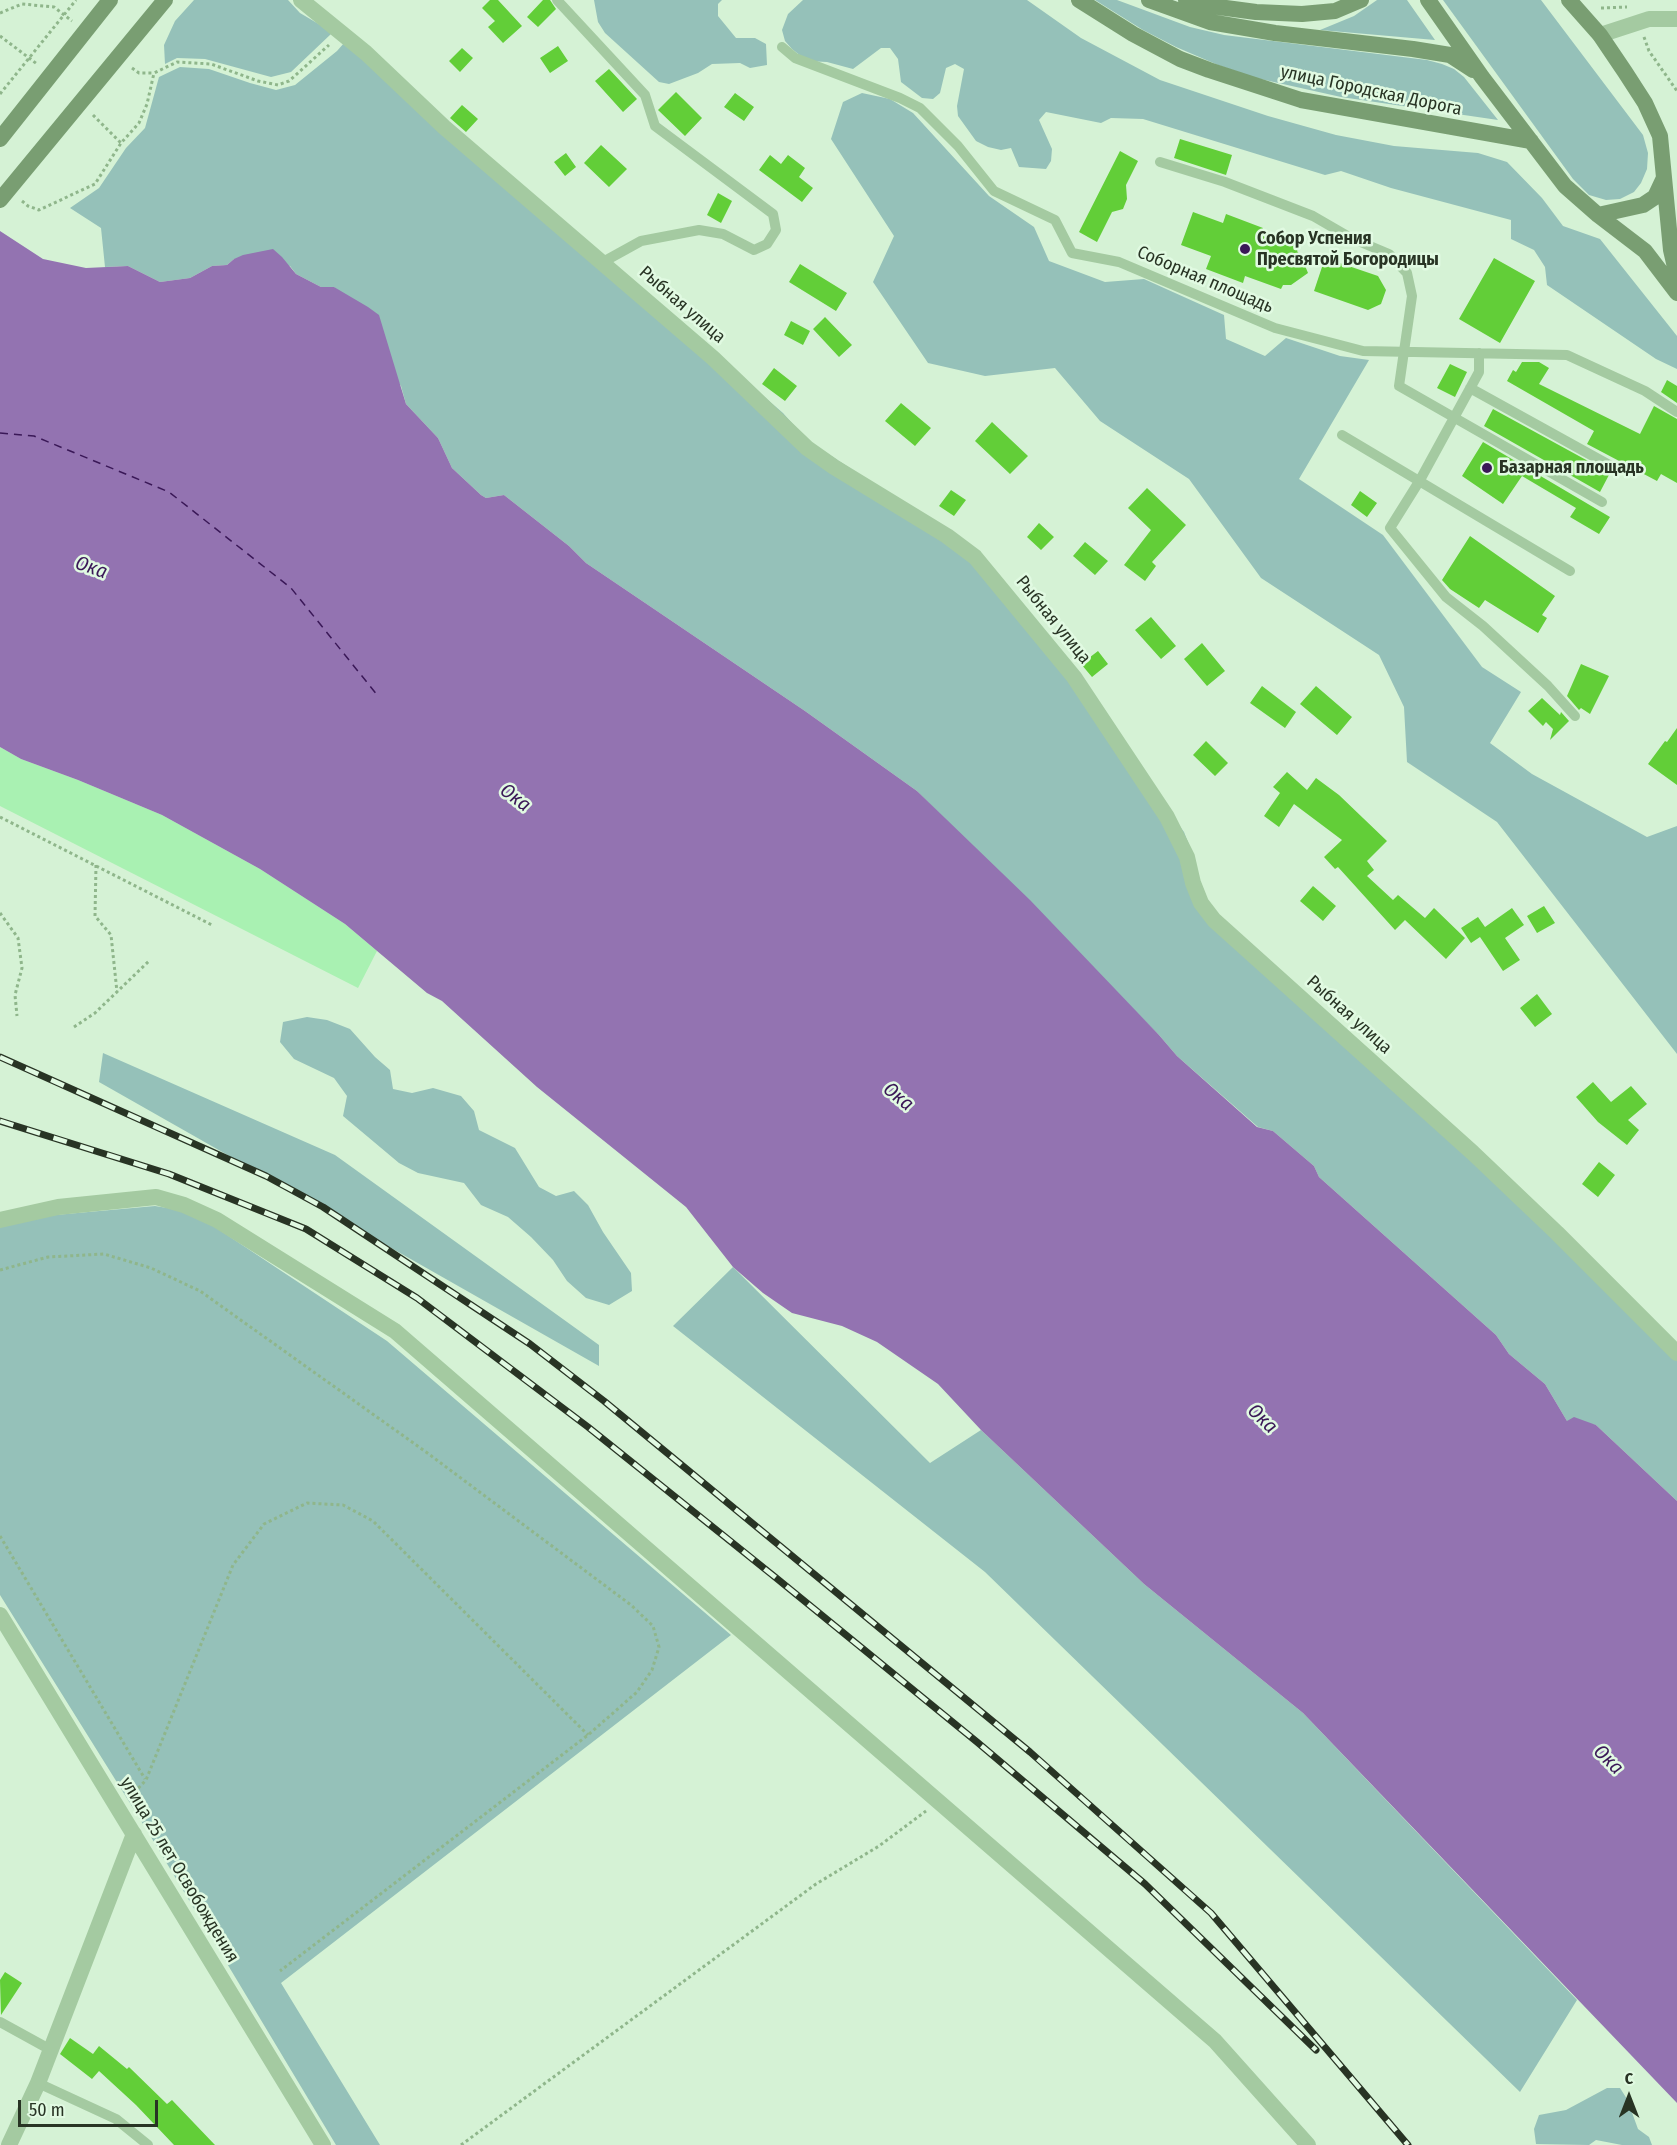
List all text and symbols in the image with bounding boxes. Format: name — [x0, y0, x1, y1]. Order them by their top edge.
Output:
street label: улица Городская Дорога — [1278, 61, 1464, 121]
place label: Собор Успения Пресвятой Богородицы — [1257, 228, 1439, 270]
street label: Соборная площадь — [1134, 242, 1276, 318]
marker: Собор Успения Пресвятой Богородицы — [1238, 242, 1252, 256]
street label: Рыбная улица — [635, 262, 729, 348]
place label: Базарная площадь — [1499, 457, 1644, 479]
marker: Базарная площадь — [1480, 461, 1494, 475]
water label: Ока — [72, 551, 110, 585]
street label: Рыбная улица — [1011, 572, 1095, 668]
water label: Ока — [495, 779, 535, 817]
street label: Рыбная улица — [1302, 971, 1396, 1059]
water label: Ока — [878, 1077, 918, 1117]
water label: Ока — [1242, 1399, 1282, 1439]
water label: Ока — [1588, 1740, 1628, 1780]
street label: улица 25 лет Освобождения — [115, 1773, 243, 1967]
north arrow — [1599, 2067, 1659, 2127]
text: С — [1625, 2069, 1633, 2088]
scale bar — [21, 2088, 160, 2126]
text: 50 m — [29, 2099, 65, 2121]

